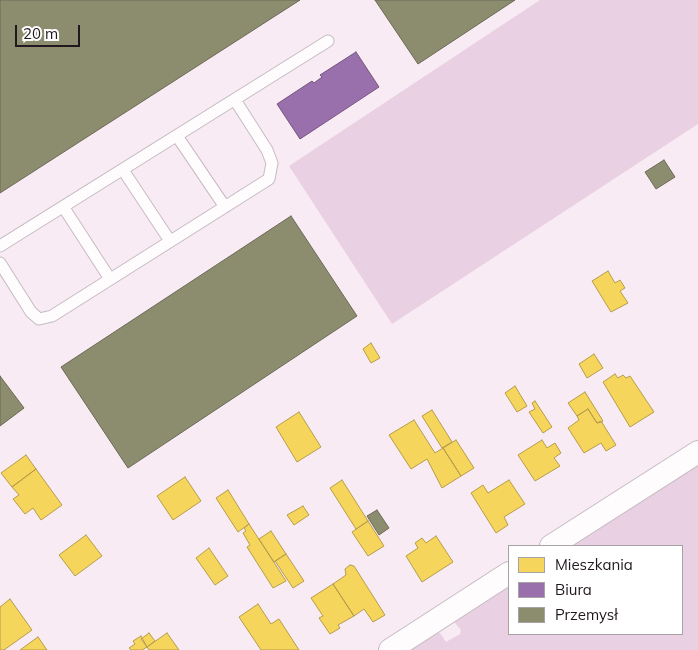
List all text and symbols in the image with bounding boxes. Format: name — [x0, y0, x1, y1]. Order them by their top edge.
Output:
scale bar — [18, 15, 82, 47]
text: 20 m — [23, 24, 58, 43]
legend — [508, 545, 683, 635]
text: Mieszkania — [555, 555, 633, 574]
text: Biura — [555, 580, 592, 599]
text: Przemysł — [555, 605, 618, 624]

